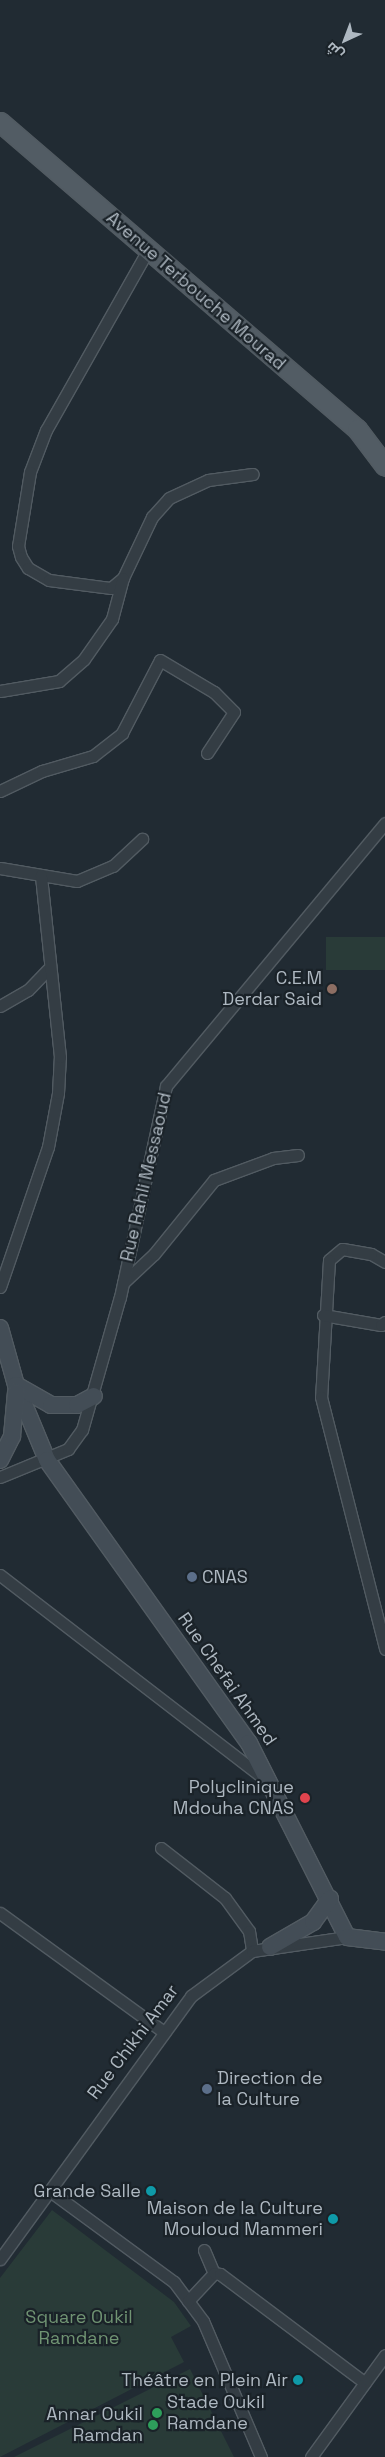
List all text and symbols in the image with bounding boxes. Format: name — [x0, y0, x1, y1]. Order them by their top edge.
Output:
north arrow — [320, 15, 370, 65]
text: ش — [322, 38, 347, 64]
street label: Avenue Terbouche Mourad — [102, 207, 290, 375]
place label: C.E.M Derdar Said — [222, 968, 322, 1011]
marker: C.E.M Derdar Said — [326, 983, 338, 995]
street label: Rue Rahli Messaoud — [116, 1090, 176, 1264]
place label: CNAS — [202, 1566, 248, 1588]
marker: CNAS — [186, 1571, 198, 1583]
street label: Rue Chefai Ahmed — [173, 1608, 281, 1750]
place label: Polyclinique Mdouha CNAS — [173, 1777, 294, 1820]
marker: Polyclinique Mdouha CNAS — [298, 1791, 312, 1805]
street label: Rue Chikhi Amar — [83, 1980, 183, 2104]
place label: Direction de la Culture — [217, 2068, 323, 2110]
marker: Direction de la Culture — [201, 2083, 213, 2095]
place label: Grande Salle — [34, 2180, 141, 2202]
marker: Grande Salle — [145, 2185, 157, 2197]
place label: Maison de la Culture Mouloud Mammeri — [147, 2198, 323, 2240]
marker: Maison de la Culture Mouloud Mammeri — [327, 2213, 339, 2225]
park label: Square Oukil Ramdane — [25, 2307, 133, 2350]
place label: Théâtre en Plein Air — [121, 2369, 288, 2391]
marker: Théâtre en Plein Air — [292, 2374, 304, 2386]
place label: Stade Oukil Ramdane — [167, 2392, 265, 2434]
place label: Annar Oukil Ramdan — [46, 2404, 143, 2446]
marker: Stade Oukil Ramdane — [151, 2407, 163, 2419]
marker: Annar Oukil Ramdan — [147, 2419, 159, 2431]

